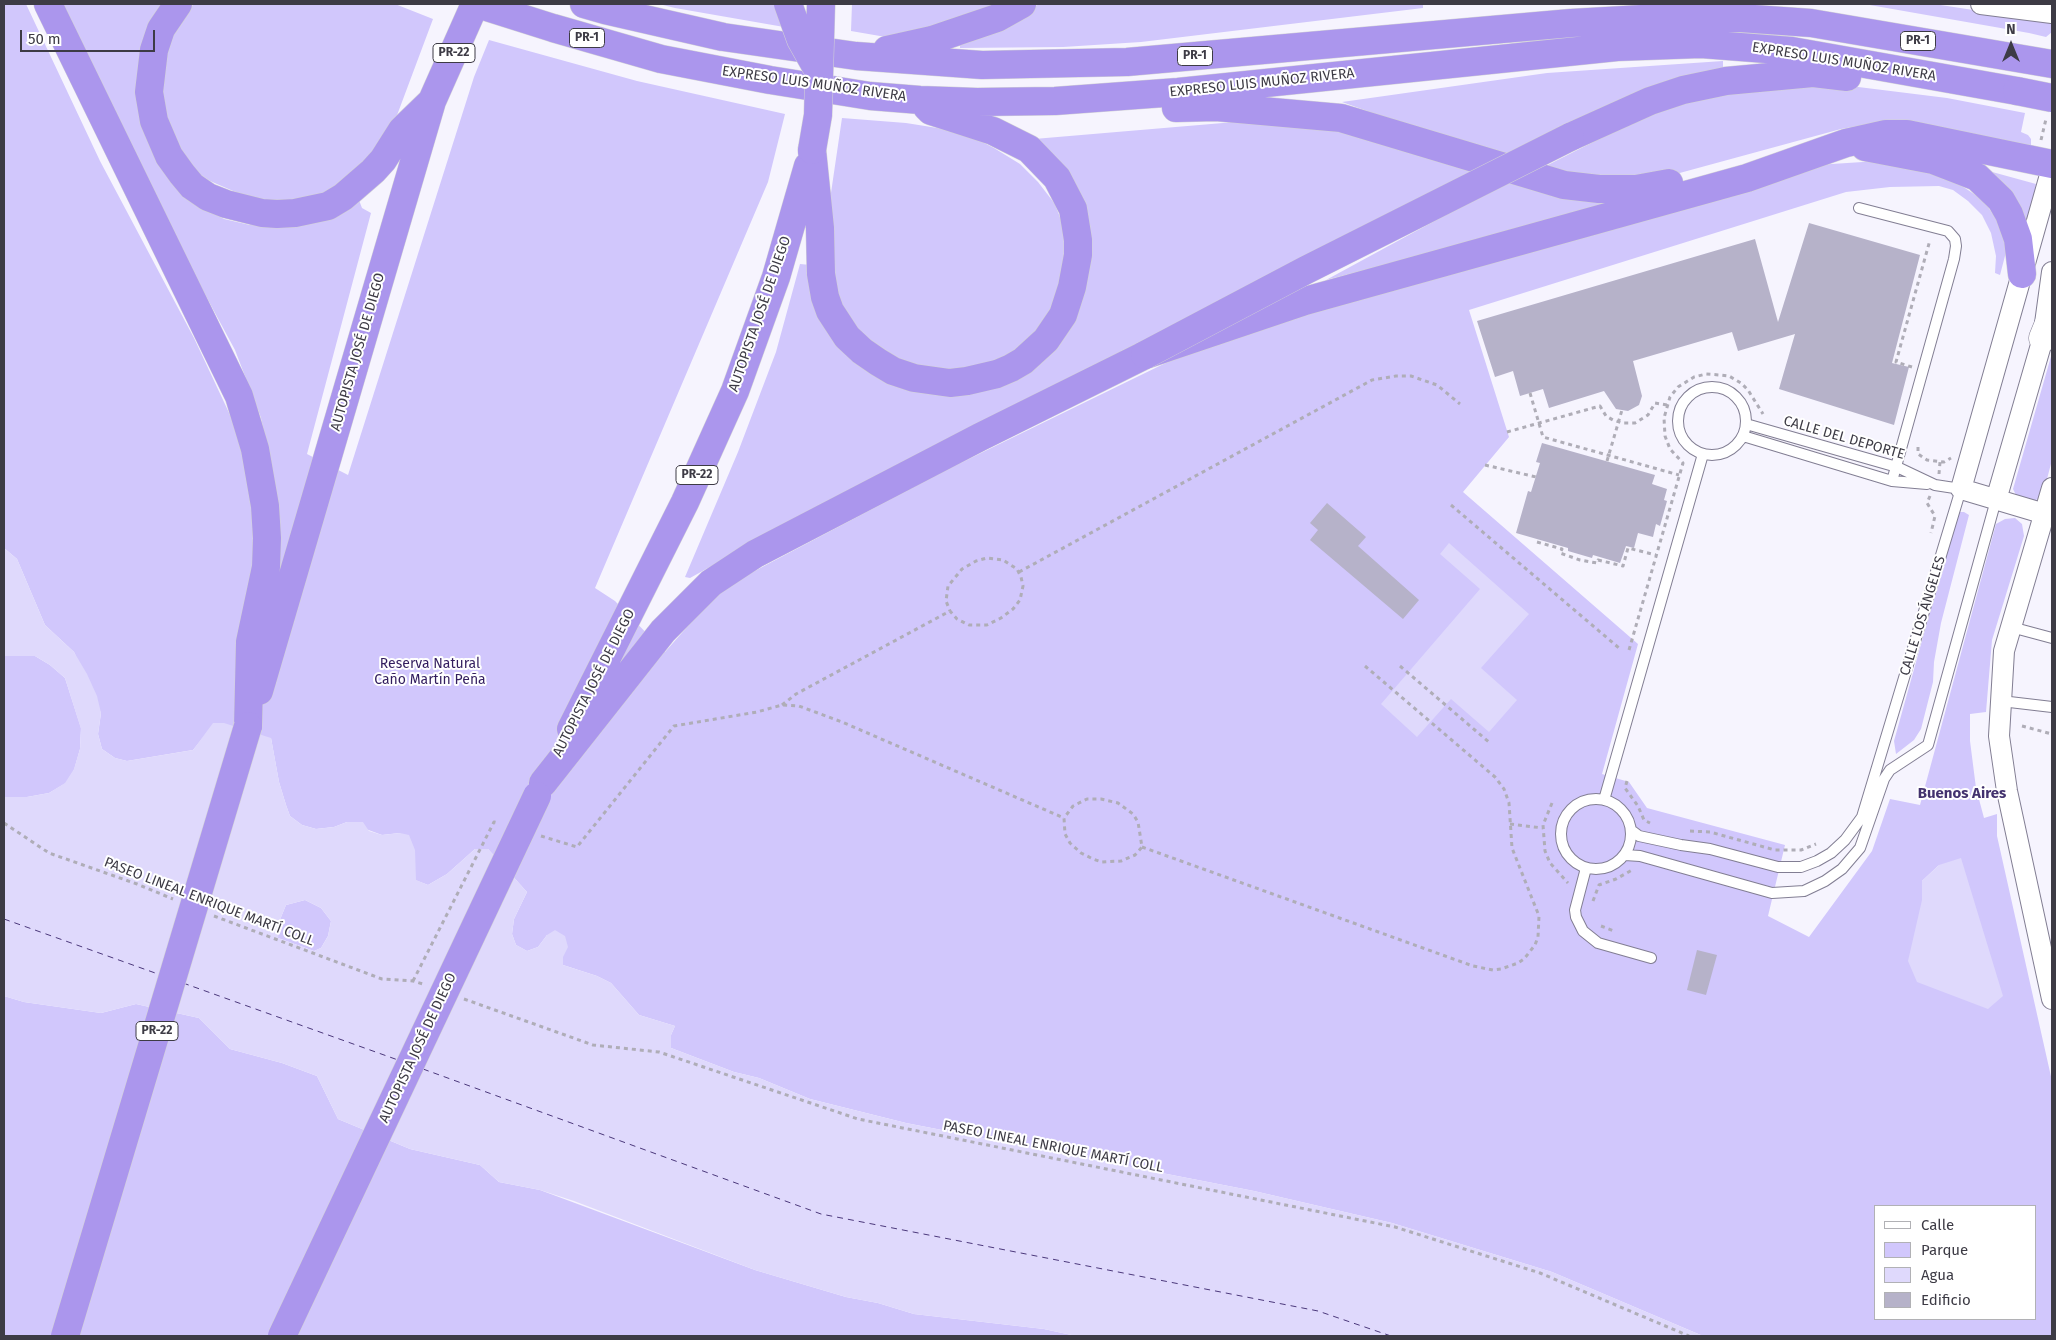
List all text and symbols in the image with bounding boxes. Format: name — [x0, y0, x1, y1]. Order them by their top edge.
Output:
scale bar — [22, 20, 158, 52]
north arrow — [1986, 20, 2036, 70]
text: N — [2006, 21, 2016, 38]
road number: PR-1 — [570, 28, 604, 48]
text: 50 m — [28, 30, 61, 48]
road number: PR-1 — [1900, 31, 1936, 50]
street label: EXPRESO LUIS MUÑOZ RIVERA — [1751, 39, 1937, 85]
road number: PR-22 — [433, 44, 475, 62]
road number: PR-1 — [1178, 46, 1212, 66]
street label: EXPRESO LUIS MUÑOZ RIVERA — [721, 63, 907, 105]
street label: EXPRESO LUIS MUÑOZ RIVERA — [1169, 65, 1355, 101]
street label: AUTOPISTA JOSÉ DE DIEGO — [725, 234, 795, 394]
street label: AUTOPISTA JOSÉ DE DIEGO — [327, 271, 389, 433]
street label: CALLE DEL DEPORTE — [1781, 413, 1907, 463]
road number: PR-22 — [676, 466, 718, 484]
street label: CALLE LOS ÁNGELES — [1897, 554, 1949, 678]
street label: AUTOPISTA JOSÉ DE DIEGO — [549, 606, 639, 760]
park label: Reserva Natural Caño Martín Peña — [374, 656, 486, 689]
district label: Buenos Aires — [1918, 785, 2006, 803]
street label: PASEO LINEAL ENRIQUE MARTÍ COLL — [102, 854, 316, 950]
street label: AUTOPISTA JOSÉ DE DIEGO — [376, 970, 460, 1126]
road number: PR-22 — [136, 1021, 178, 1040]
street label: PASEO LINEAL ENRIQUE MARTÍ COLL — [942, 1117, 1164, 1177]
legend — [1874, 1205, 2036, 1320]
text: Calle — [1921, 1216, 1954, 1234]
text: Parque — [1921, 1241, 1968, 1259]
text: Agua — [1921, 1266, 1954, 1284]
text: Edificio — [1921, 1291, 1971, 1309]

